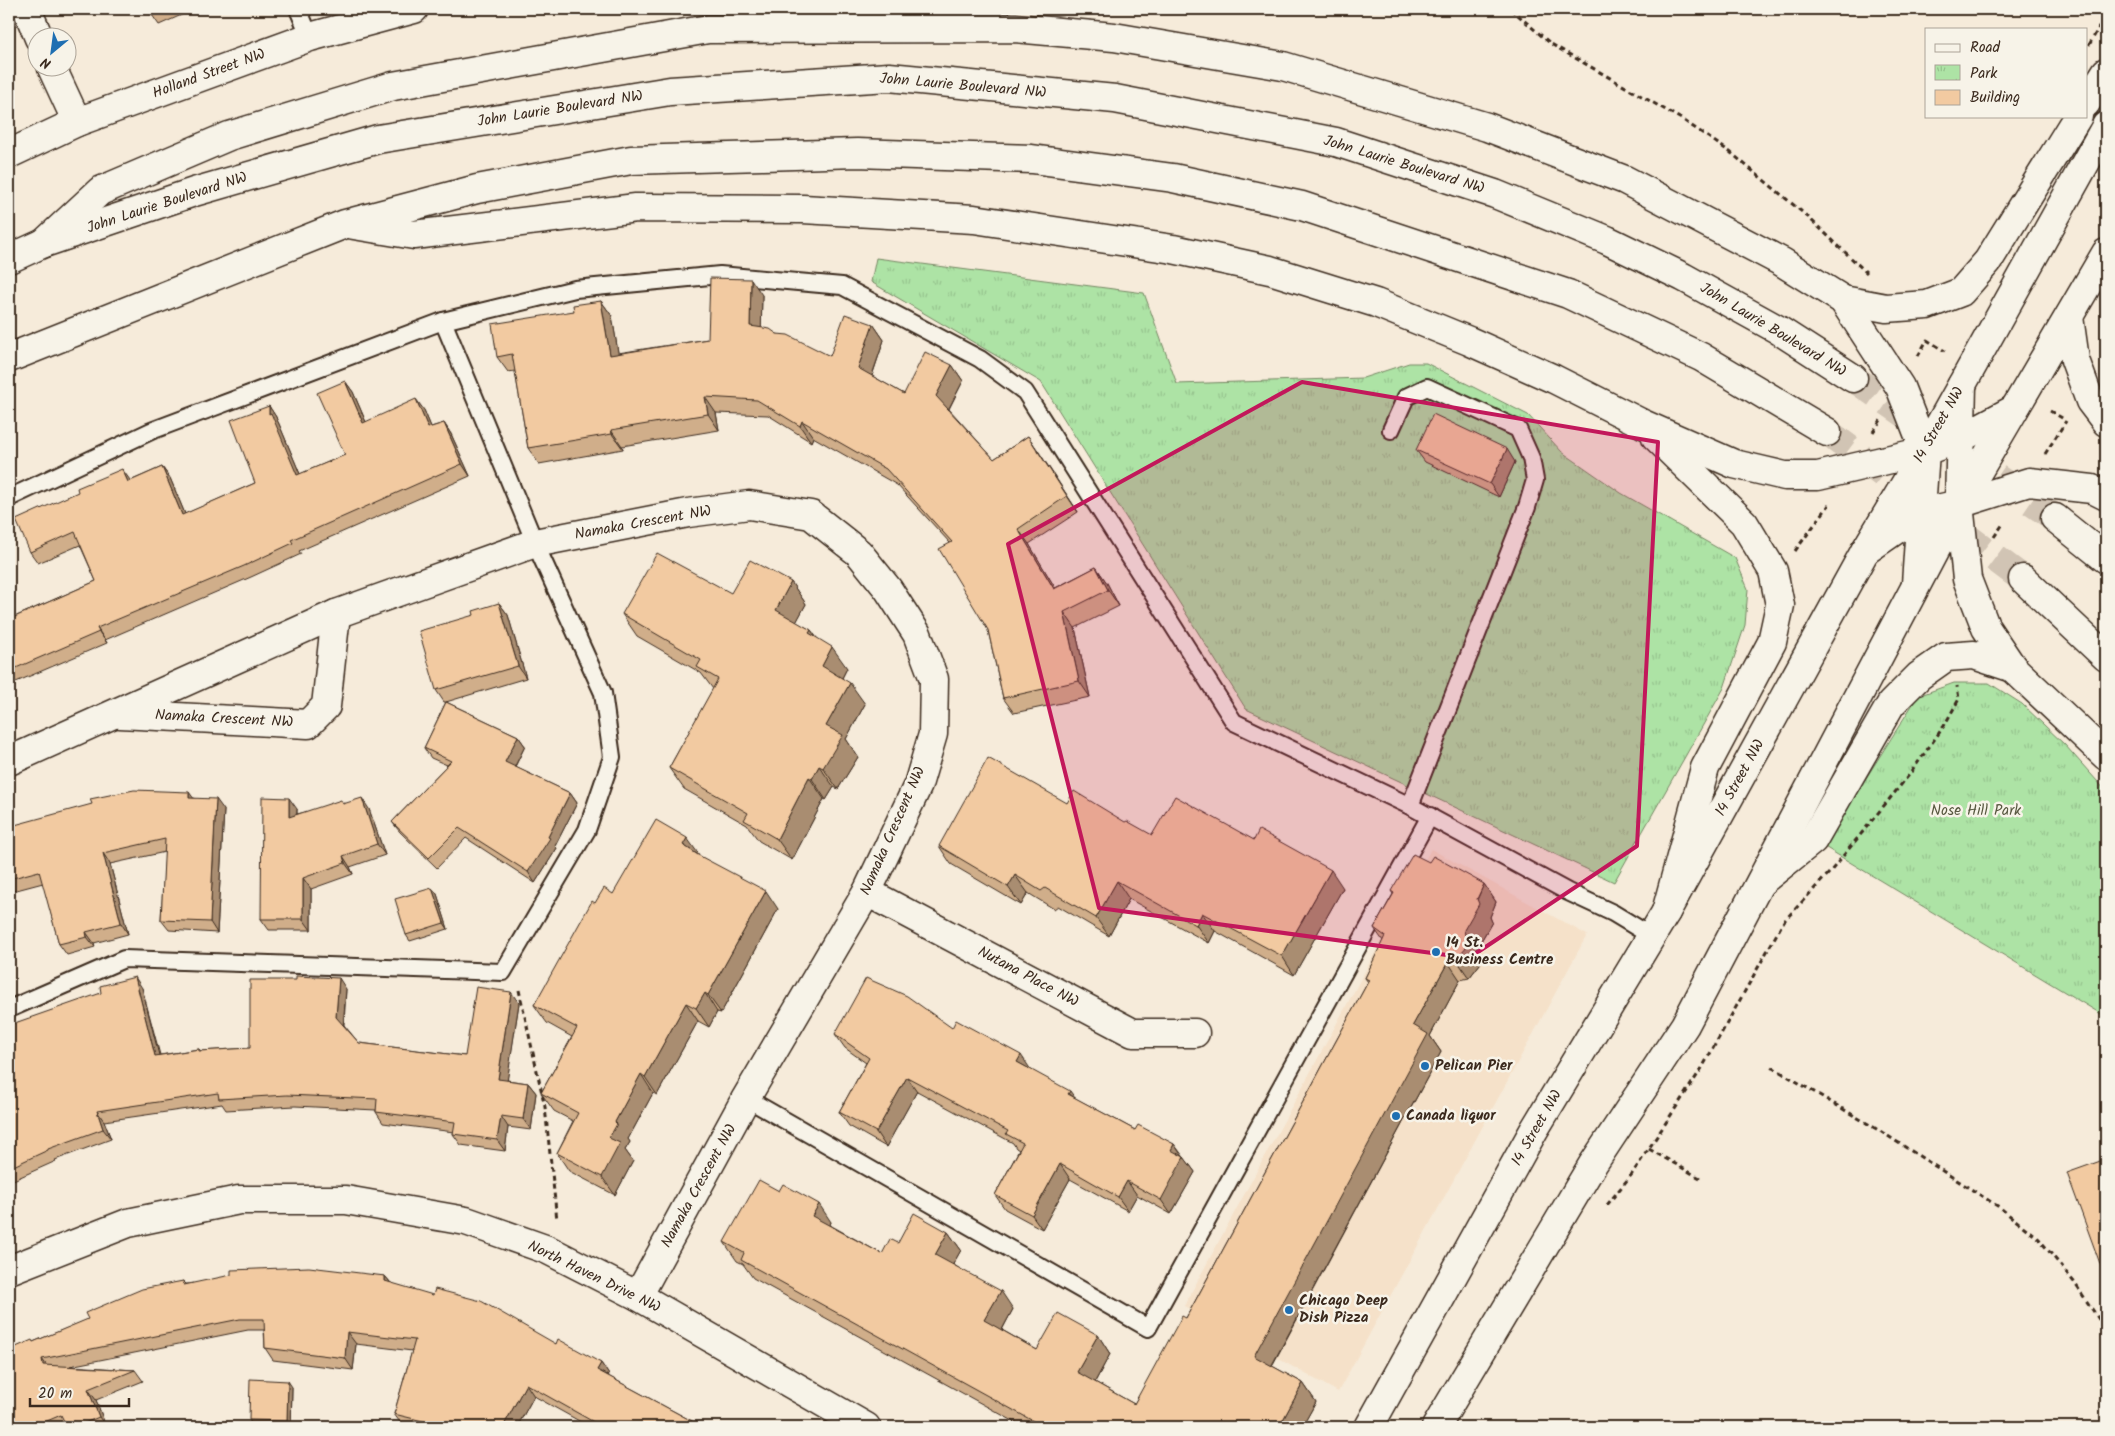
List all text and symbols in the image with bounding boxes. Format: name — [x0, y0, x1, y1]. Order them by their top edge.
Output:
north arrow — [28, 28, 78, 78]
legend — [1925, 28, 2088, 118]
text: Road — [1970, 36, 2001, 60]
street label: Holland Street NW — [149, 42, 269, 106]
text: N — [37, 51, 55, 74]
text: Park — [1970, 62, 1998, 86]
street label: John Laurie Boulevard NW — [879, 67, 1048, 105]
street label: John Laurie Boulevard NW — [475, 84, 645, 134]
text: Building — [1970, 86, 2020, 110]
street label: John Laurie Boulevard NW — [1320, 129, 1488, 201]
street label: John Laurie Boulevard NW — [84, 166, 251, 240]
street label: John Laurie Boulevard NW — [1695, 277, 1851, 384]
street label: 14 Street NW — [1907, 382, 1971, 468]
street label: Namaka Crescent NW — [573, 499, 714, 547]
street label: Namaka Crescent NW — [154, 703, 294, 735]
street label: 14 Street NW — [1709, 735, 1771, 821]
street label: Namaka Crescent NW — [854, 763, 932, 899]
park label: Nose Hill Park — [1931, 799, 2022, 823]
place label: 14 St. Business Centre — [1446, 931, 1554, 972]
street label: Nutana Place NW — [973, 940, 1083, 1014]
marker: 14 St. Business Centre — [1430, 946, 1442, 958]
place label: Pelican Pier — [1435, 1054, 1513, 1078]
marker: Pelican Pier — [1419, 1060, 1431, 1072]
street label: 14 Street NW — [1505, 1085, 1569, 1171]
place label: Canada liquor — [1406, 1104, 1496, 1128]
marker: Canada liquor — [1390, 1110, 1402, 1122]
street label: Namaka Crescent NW — [655, 1119, 743, 1252]
street label: North Haven Drive NW — [524, 1234, 665, 1320]
place label: Chicago Deep Dish Pizza — [1299, 1289, 1388, 1330]
marker: Chicago Deep Dish Pizza — [1283, 1304, 1295, 1316]
scale bar — [30, 1376, 129, 1408]
text: 20 m — [38, 1382, 72, 1406]

